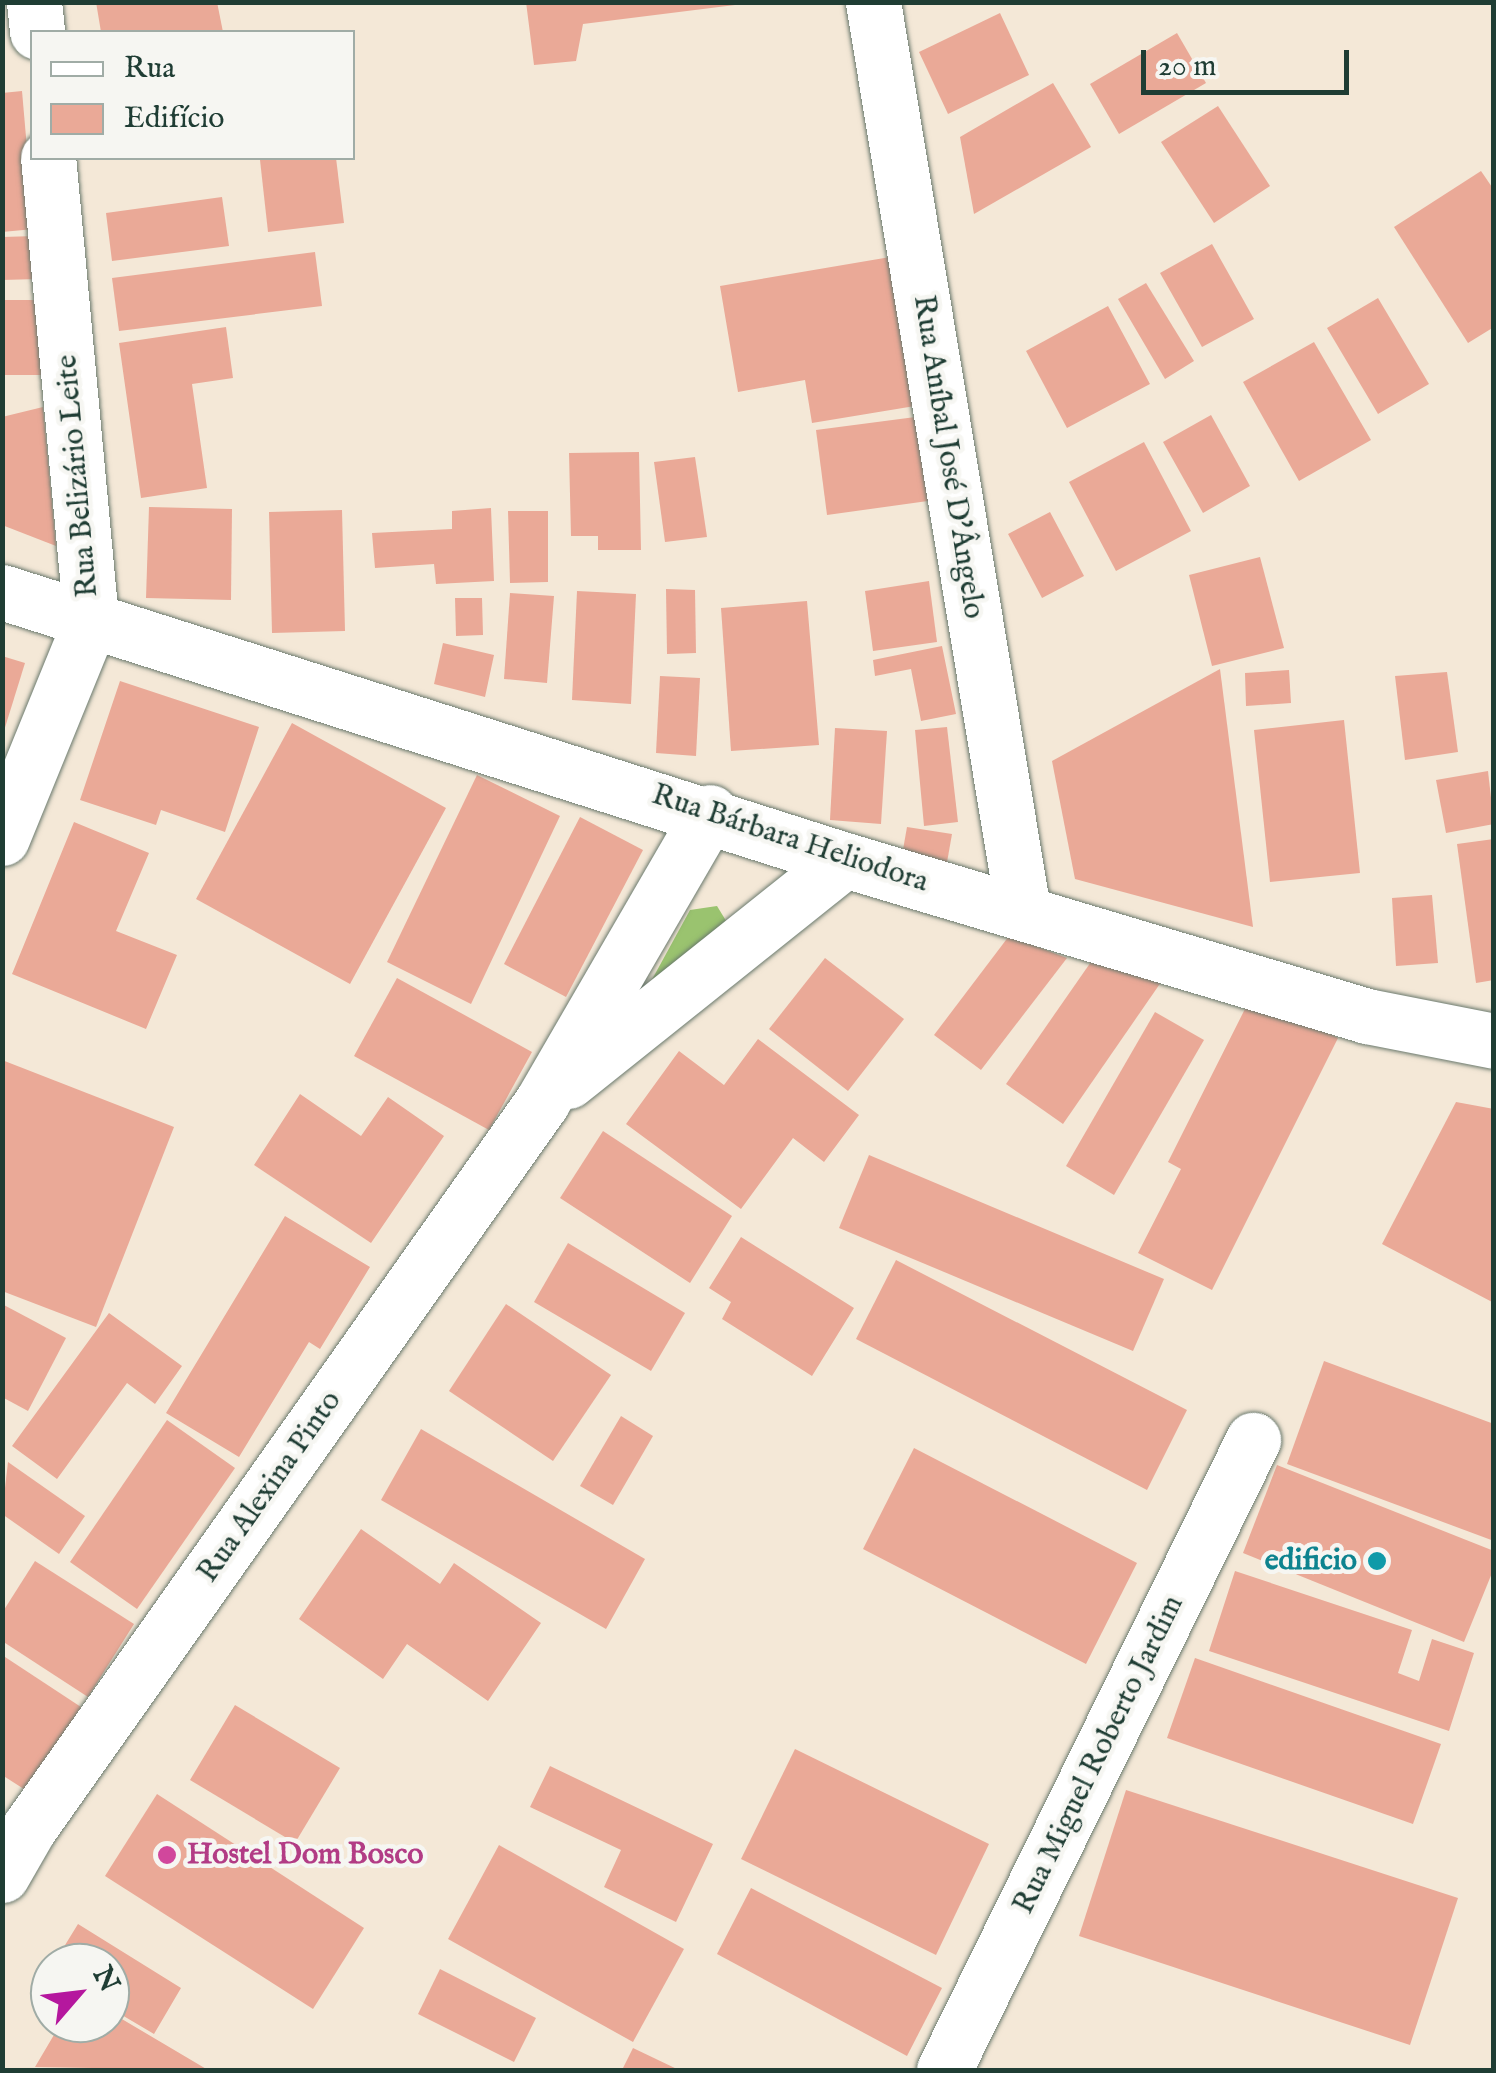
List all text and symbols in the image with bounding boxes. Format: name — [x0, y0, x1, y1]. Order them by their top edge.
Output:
legend — [30, 30, 355, 160]
scale bar — [1146, 30, 1354, 92]
text: 20 m — [1158, 48, 1217, 86]
text: Rua — [124, 50, 175, 88]
text: Edifício — [124, 100, 225, 138]
street label: Rua Aníbal José D'Ângelo — [905, 293, 991, 621]
street label: Rua Belizário Leite — [49, 353, 107, 599]
street label: Rua Bárbara Heliodora — [647, 777, 933, 901]
street label: Rua Alexina Pinto — [191, 1384, 349, 1590]
place label: edificio — [1265, 1543, 1357, 1579]
marker: edificio — [1366, 1550, 1388, 1572]
street label: Rua Miguel Roberto Jardim — [1006, 1590, 1192, 1920]
place label: Hostel Dom Bosco — [187, 1837, 423, 1873]
marker: Hostel Dom Bosco — [156, 1844, 178, 1866]
north arrow — [30, 1943, 130, 2043]
text: N — [84, 1961, 126, 1999]

